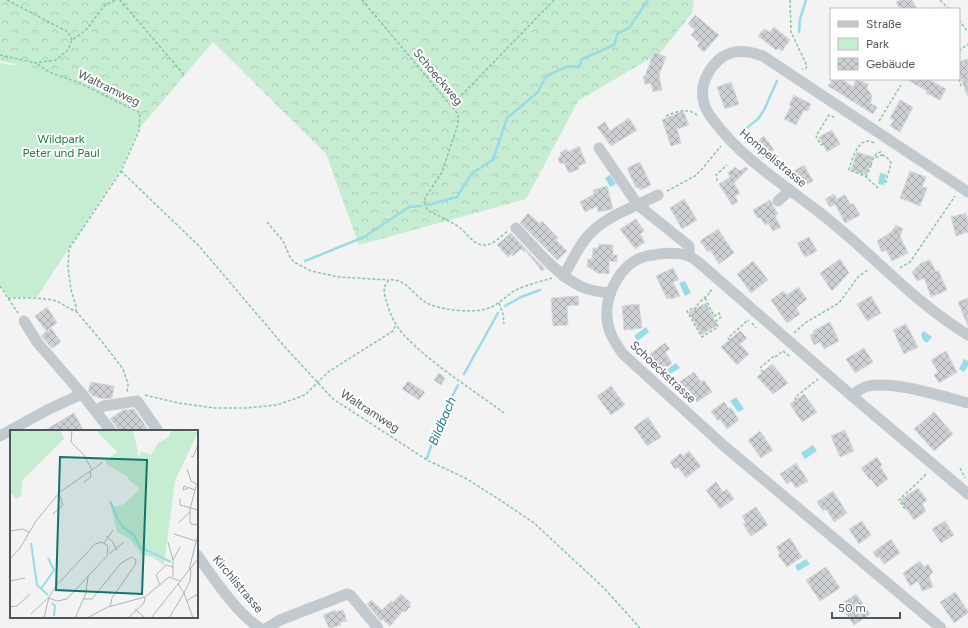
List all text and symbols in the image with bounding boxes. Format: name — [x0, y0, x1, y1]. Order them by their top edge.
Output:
legend — [830, 8, 960, 80]
text: Straße — [866, 17, 902, 31]
text: Park — [866, 37, 889, 51]
street label: Schoeckweg — [410, 46, 466, 108]
text: Gebäude — [866, 57, 916, 71]
street label: Waltramweg — [76, 67, 142, 109]
street label: Hompelistrasse — [737, 126, 810, 190]
park label: Wildpark Peter und Paul — [22, 132, 100, 160]
street label: Schoeckstrasse — [627, 338, 699, 406]
street label: Waltramweg — [338, 387, 402, 435]
water label: Bildbach — [425, 395, 459, 447]
inset map — [10, 430, 198, 618]
street label: Kirchlistrasse — [210, 552, 266, 616]
scale bar — [832, 594, 900, 620]
text: 50 m — [838, 601, 866, 615]

